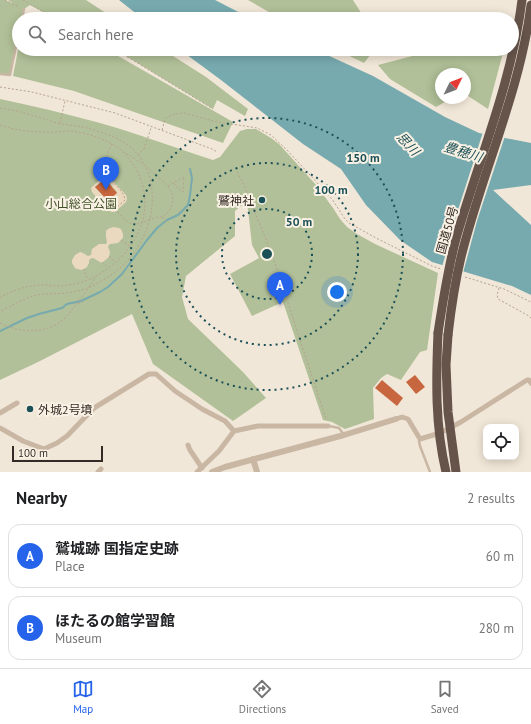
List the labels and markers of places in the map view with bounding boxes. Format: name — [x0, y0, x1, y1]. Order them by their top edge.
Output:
pin: B — [93, 157, 119, 190]
place label: 鷲神社 — [218, 193, 254, 208]
marker: 鷲神社 — [257, 195, 267, 205]
centre of rings — [260, 247, 274, 261]
pin: A — [267, 272, 293, 305]
place label: 外城2号墳 — [38, 402, 93, 417]
marker: 外城2号墳 — [25, 404, 35, 414]

